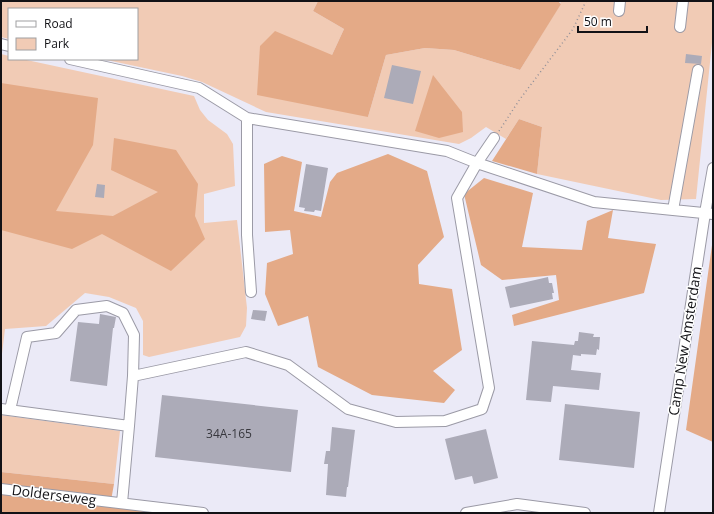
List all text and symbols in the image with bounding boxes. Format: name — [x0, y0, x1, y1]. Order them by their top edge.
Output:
legend — [8, 8, 138, 60]
scale bar — [578, 8, 647, 34]
text: 50 m — [584, 13, 612, 30]
text: Road — [44, 15, 73, 32]
text: Park — [44, 35, 70, 52]
street label: Camp New Amsterdam — [663, 265, 706, 417]
house number: 34A-165 — [206, 425, 252, 442]
street label: Dolderseweg — [11, 480, 98, 509]

